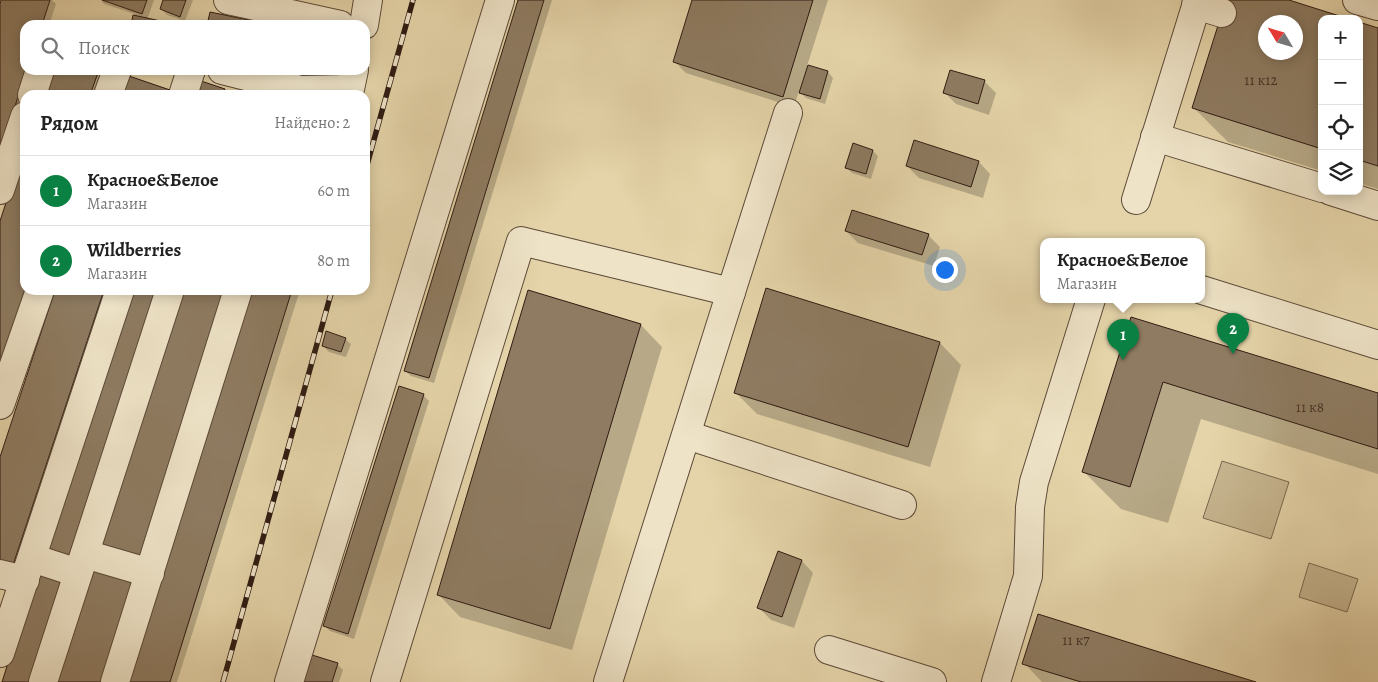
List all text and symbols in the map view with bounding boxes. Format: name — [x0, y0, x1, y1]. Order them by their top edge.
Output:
north arrow — [1258, 15, 1303, 60]
map controls — [1318, 15, 1363, 195]
button: + — [1318, 15, 1363, 60]
search box — [20, 20, 370, 75]
icon: search — [38, 34, 66, 62]
text: Поиск — [78, 35, 130, 61]
button: − — [1318, 60, 1363, 105]
house number: 11 к12 — [1244, 70, 1278, 90]
button: locate — [1318, 105, 1363, 150]
text: Рядом — [40, 109, 98, 137]
text: Найдено: 2 — [274, 112, 350, 134]
button: layers — [1318, 150, 1363, 195]
text: Красное&Белое — [87, 167, 219, 193]
text: 1 — [53, 180, 59, 202]
text: 60 m — [318, 180, 350, 202]
text: Магазин — [87, 193, 147, 215]
text: Wildberries — [87, 237, 181, 263]
popup — [1040, 238, 1205, 303]
text: Красное&Белое — [1057, 247, 1188, 273]
text: 2 — [52, 250, 60, 272]
text: 80 m — [317, 250, 350, 272]
your location — [932, 257, 958, 283]
text: Магазин — [87, 263, 147, 285]
text: Магазин — [1057, 273, 1117, 295]
pin: 2 — [1217, 313, 1249, 354]
pin: 1 — [1107, 319, 1139, 360]
house number: 11 к8 — [1296, 397, 1324, 417]
house number: 11 к7 — [1062, 630, 1090, 650]

